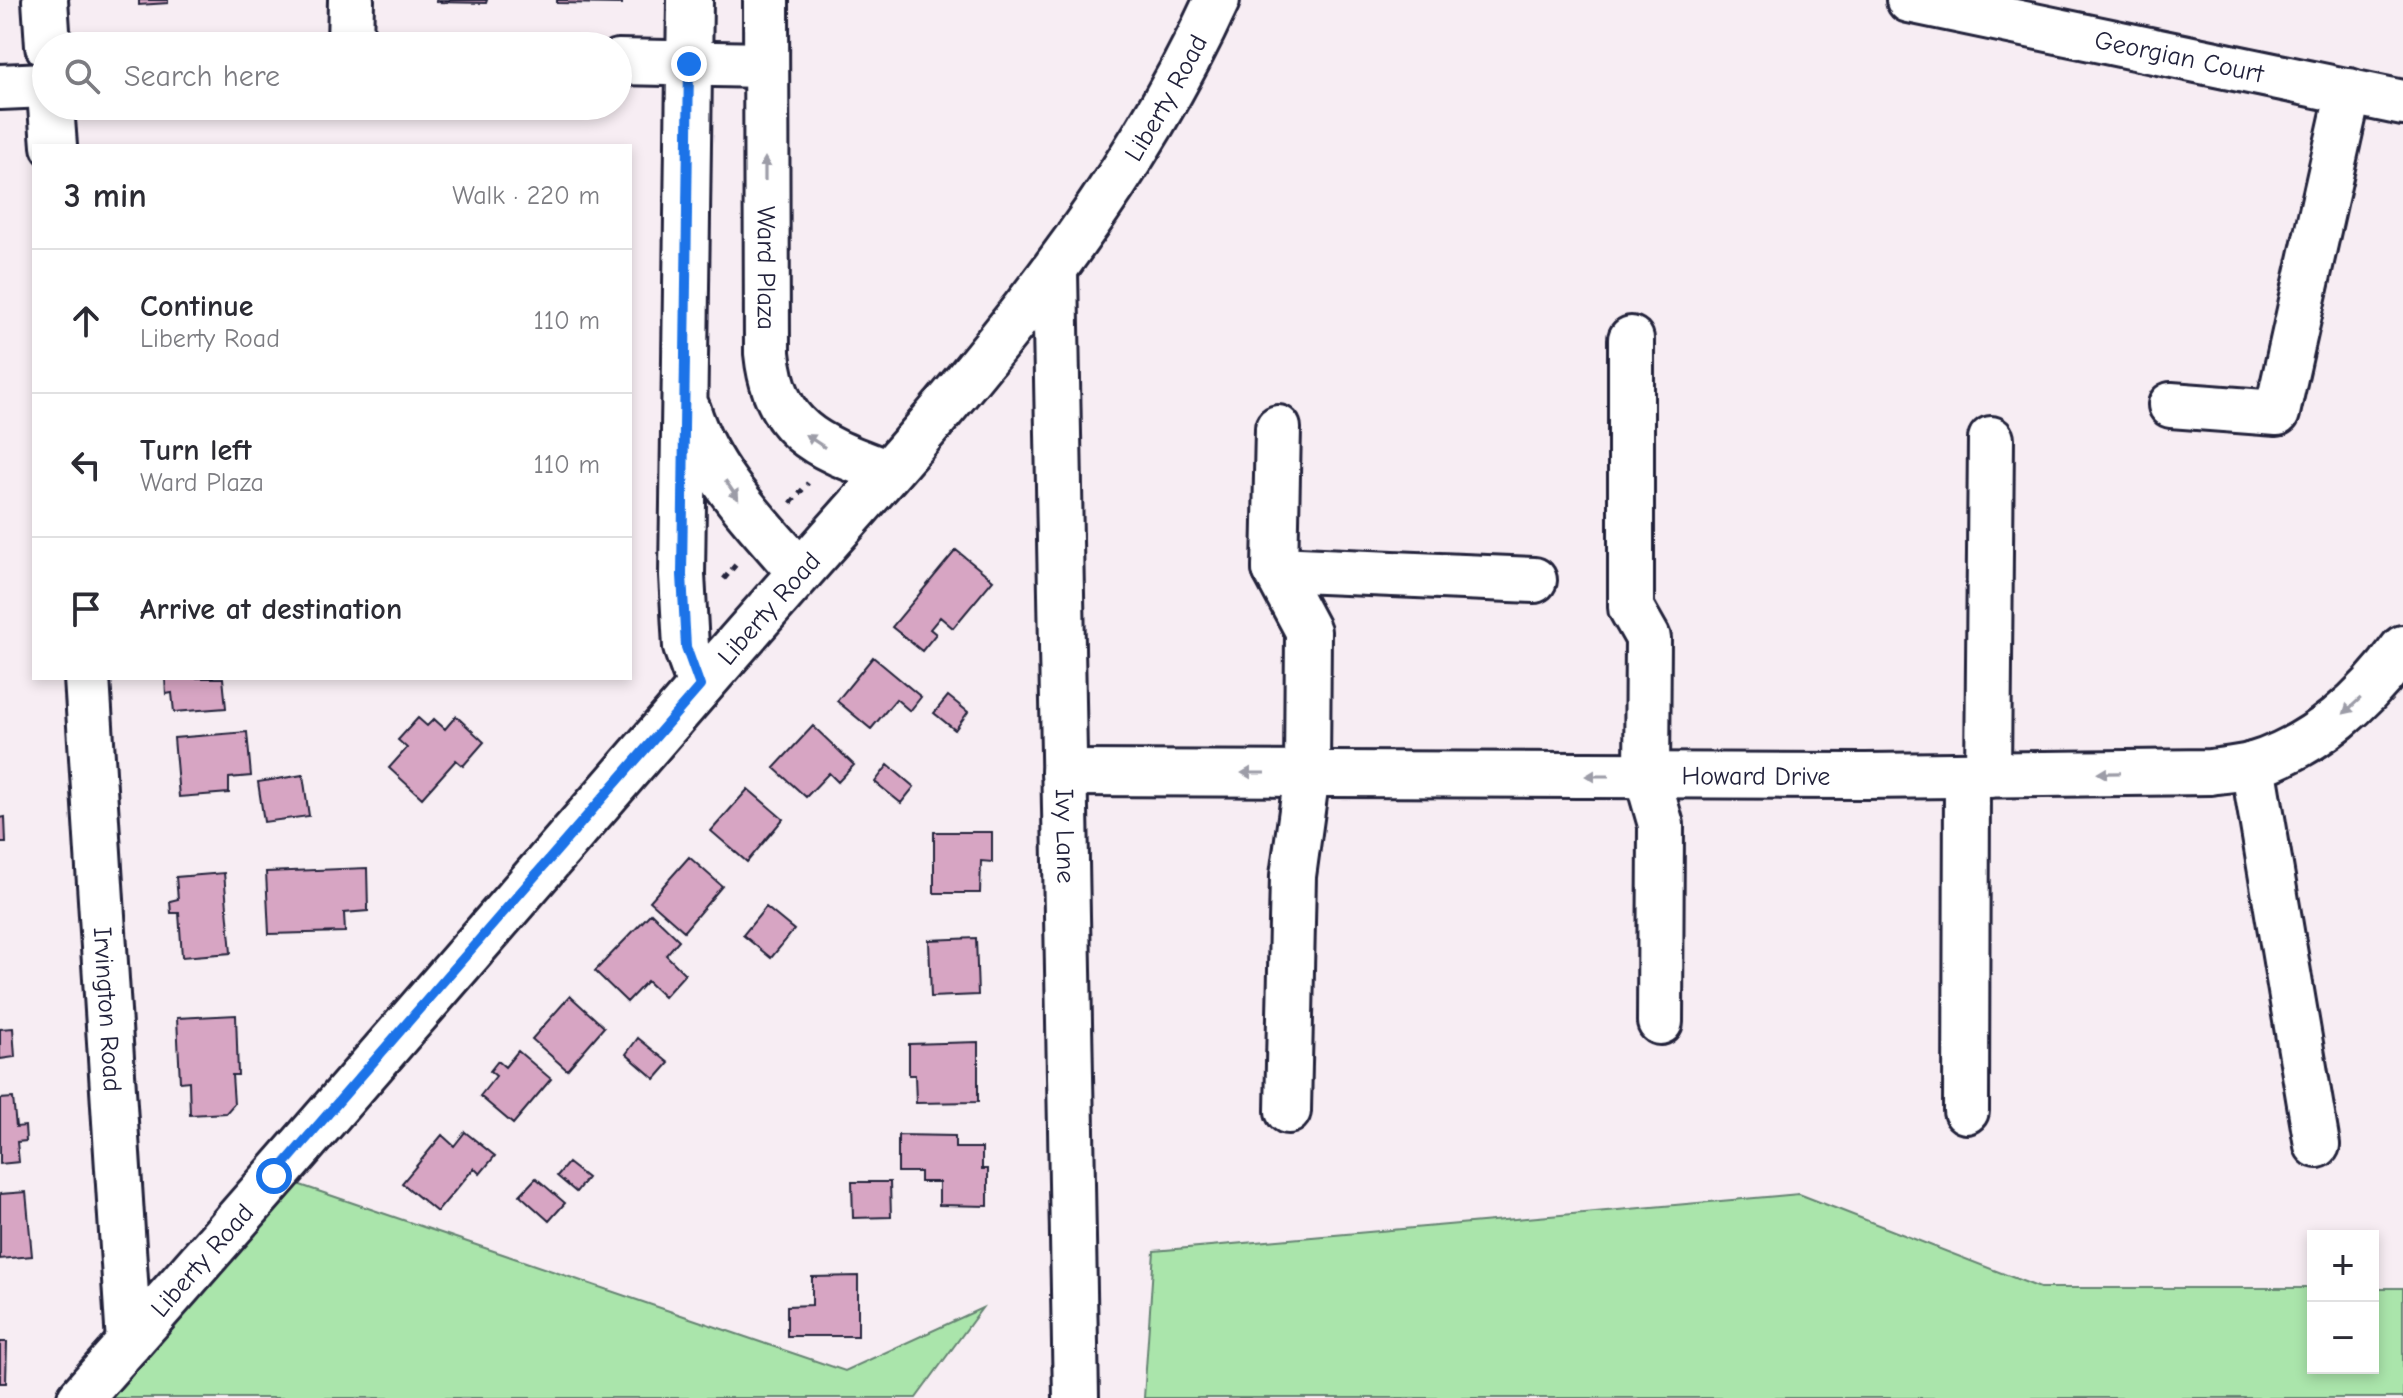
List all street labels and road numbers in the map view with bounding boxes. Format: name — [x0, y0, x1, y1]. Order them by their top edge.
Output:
street label: Georgian Court — [2092, 25, 2268, 90]
street label: Liberty Road — [1119, 30, 1214, 167]
street label: Ward Plaza — [751, 206, 781, 330]
street label: Liberty Road — [712, 546, 827, 671]
street label: Howard Drive — [1681, 761, 1830, 792]
street label: Ivy Lane — [1049, 788, 1080, 884]
street label: Irvington Road — [87, 926, 127, 1093]
street label: Liberty Road — [145, 1198, 260, 1323]

